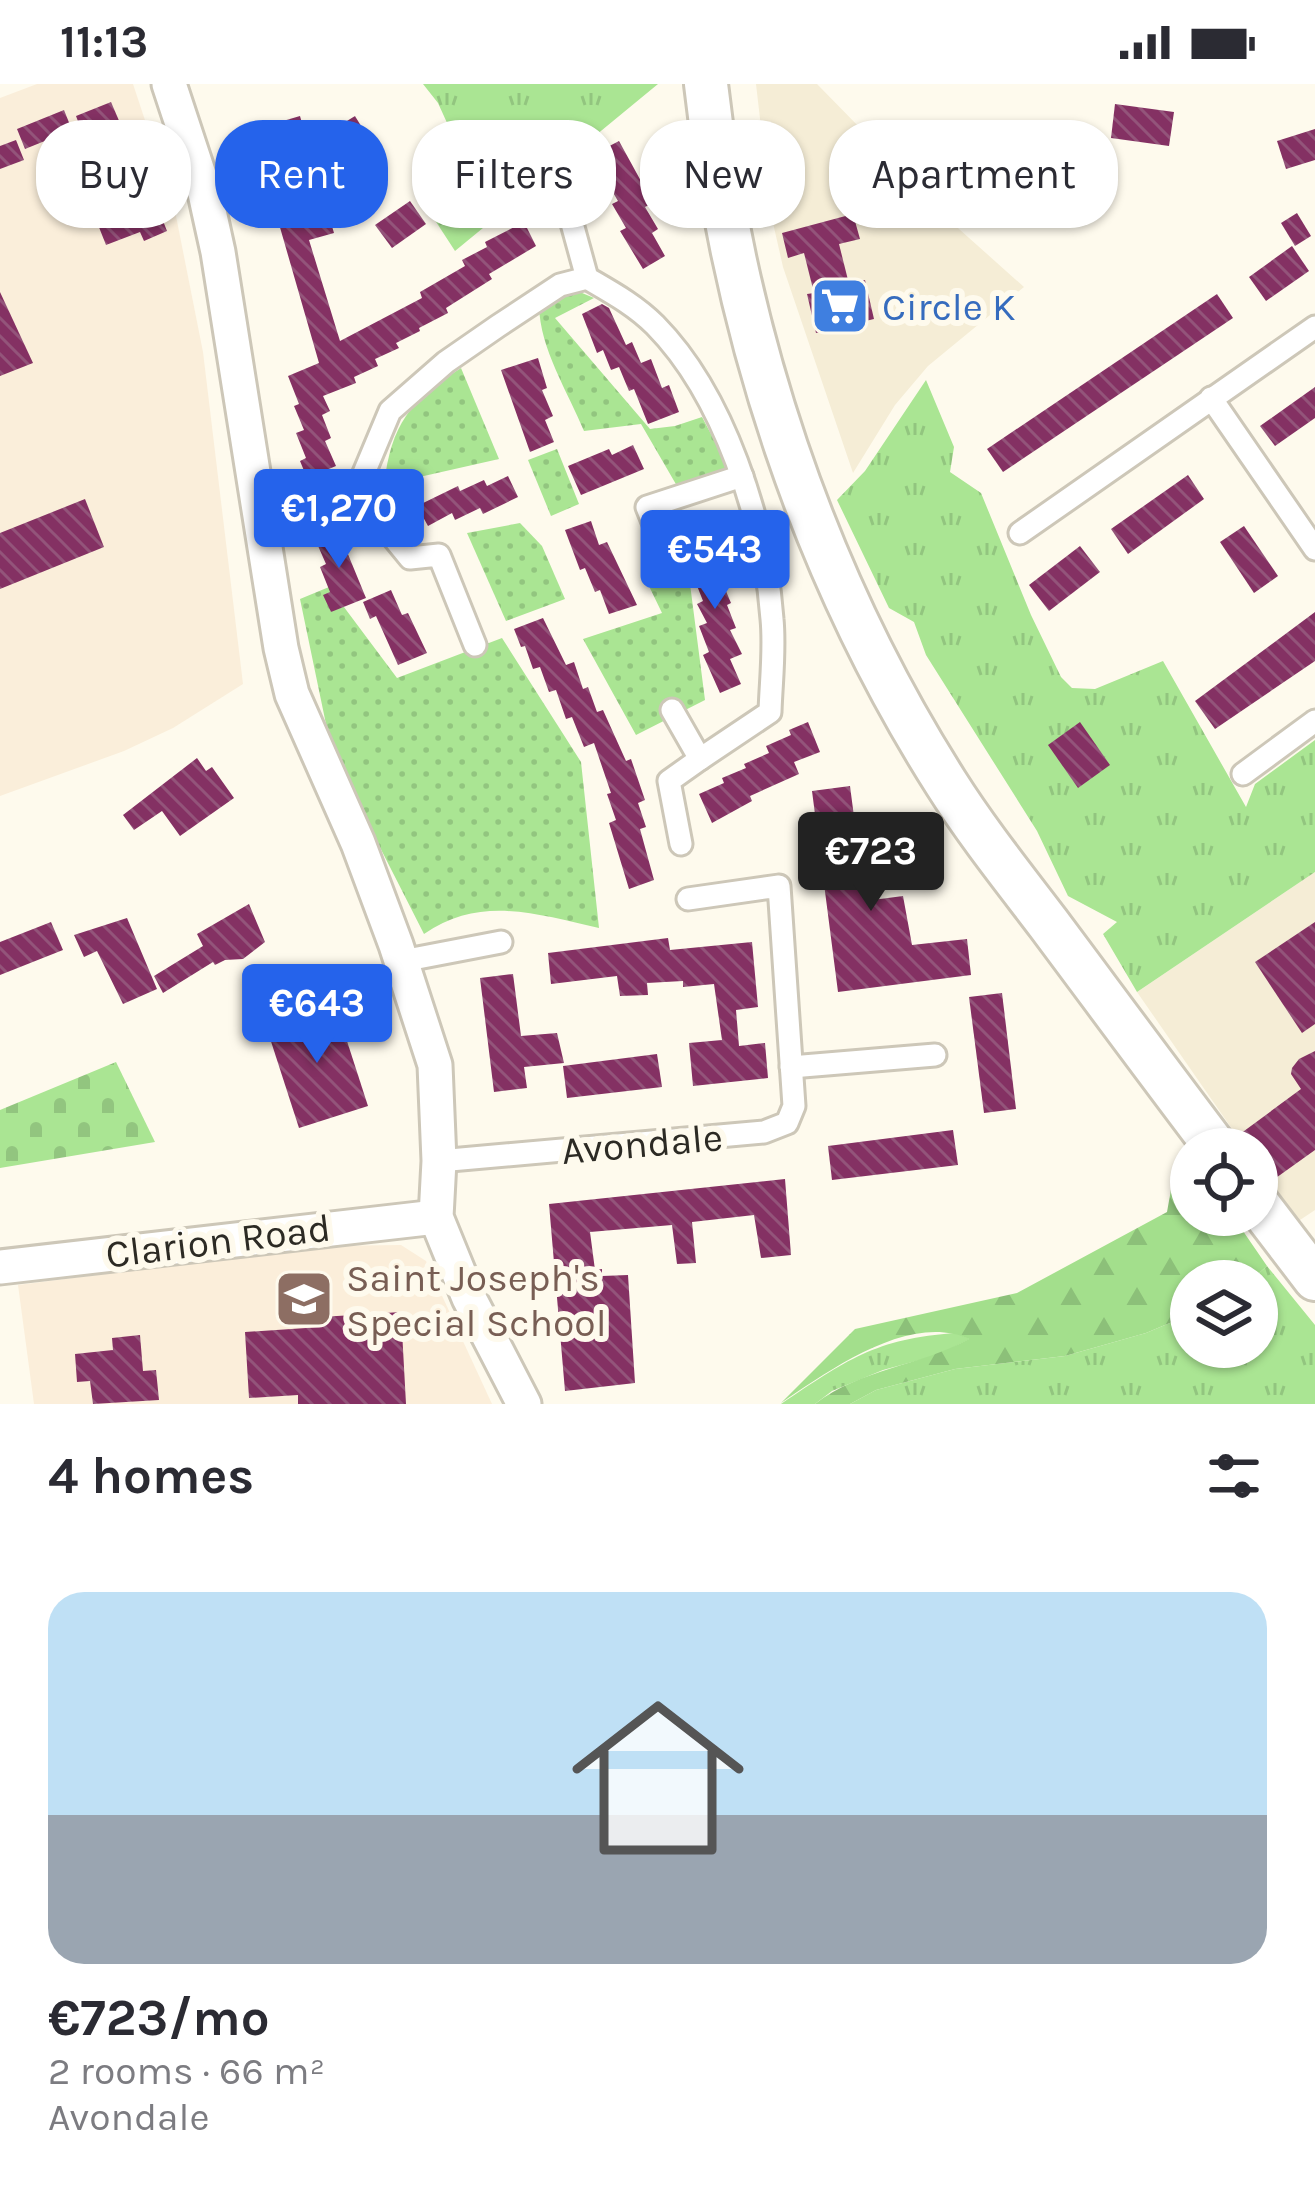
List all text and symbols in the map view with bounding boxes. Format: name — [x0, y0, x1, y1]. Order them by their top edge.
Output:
text: 11:13 — [60, 16, 148, 68]
chip: Buy — [36, 120, 191, 228]
chip: Rent — [215, 120, 388, 228]
chip: Filters — [412, 120, 616, 228]
chip: New — [640, 120, 805, 228]
chip: Apartment — [829, 120, 1118, 228]
supermarket icon: Circle K — [809, 275, 871, 337]
place label: Circle K — [882, 284, 1016, 330]
pin: €1,270 — [241, 469, 437, 571]
text: €1,270 — [281, 485, 397, 531]
pin: €543 — [644, 510, 786, 612]
text: €543 — [668, 526, 762, 572]
pin: €723 — [800, 812, 942, 914]
text: €723 — [825, 828, 917, 874]
pin: €643 — [246, 964, 388, 1066]
text: €643 — [269, 980, 365, 1026]
street label: Avondale — [560, 1114, 725, 1174]
map controls — [1170, 1128, 1278, 1368]
button: locate — [1170, 1128, 1278, 1236]
street label: Clarion Road — [103, 1204, 333, 1278]
place label: Saint Joseph's Special School — [346, 1255, 607, 1346]
button: layers — [1170, 1260, 1278, 1368]
school or university icon: Saint Joseph's Special School — [273, 1268, 335, 1330]
icon: filters — [1201, 1443, 1267, 1509]
text: 4 homes — [48, 1446, 254, 1506]
icon: home — [550, 1670, 766, 1886]
text: €723/mo — [48, 1988, 270, 2048]
text: 2 rooms · 66 m² — [48, 2048, 325, 2094]
text: Avondale — [48, 2094, 210, 2140]

